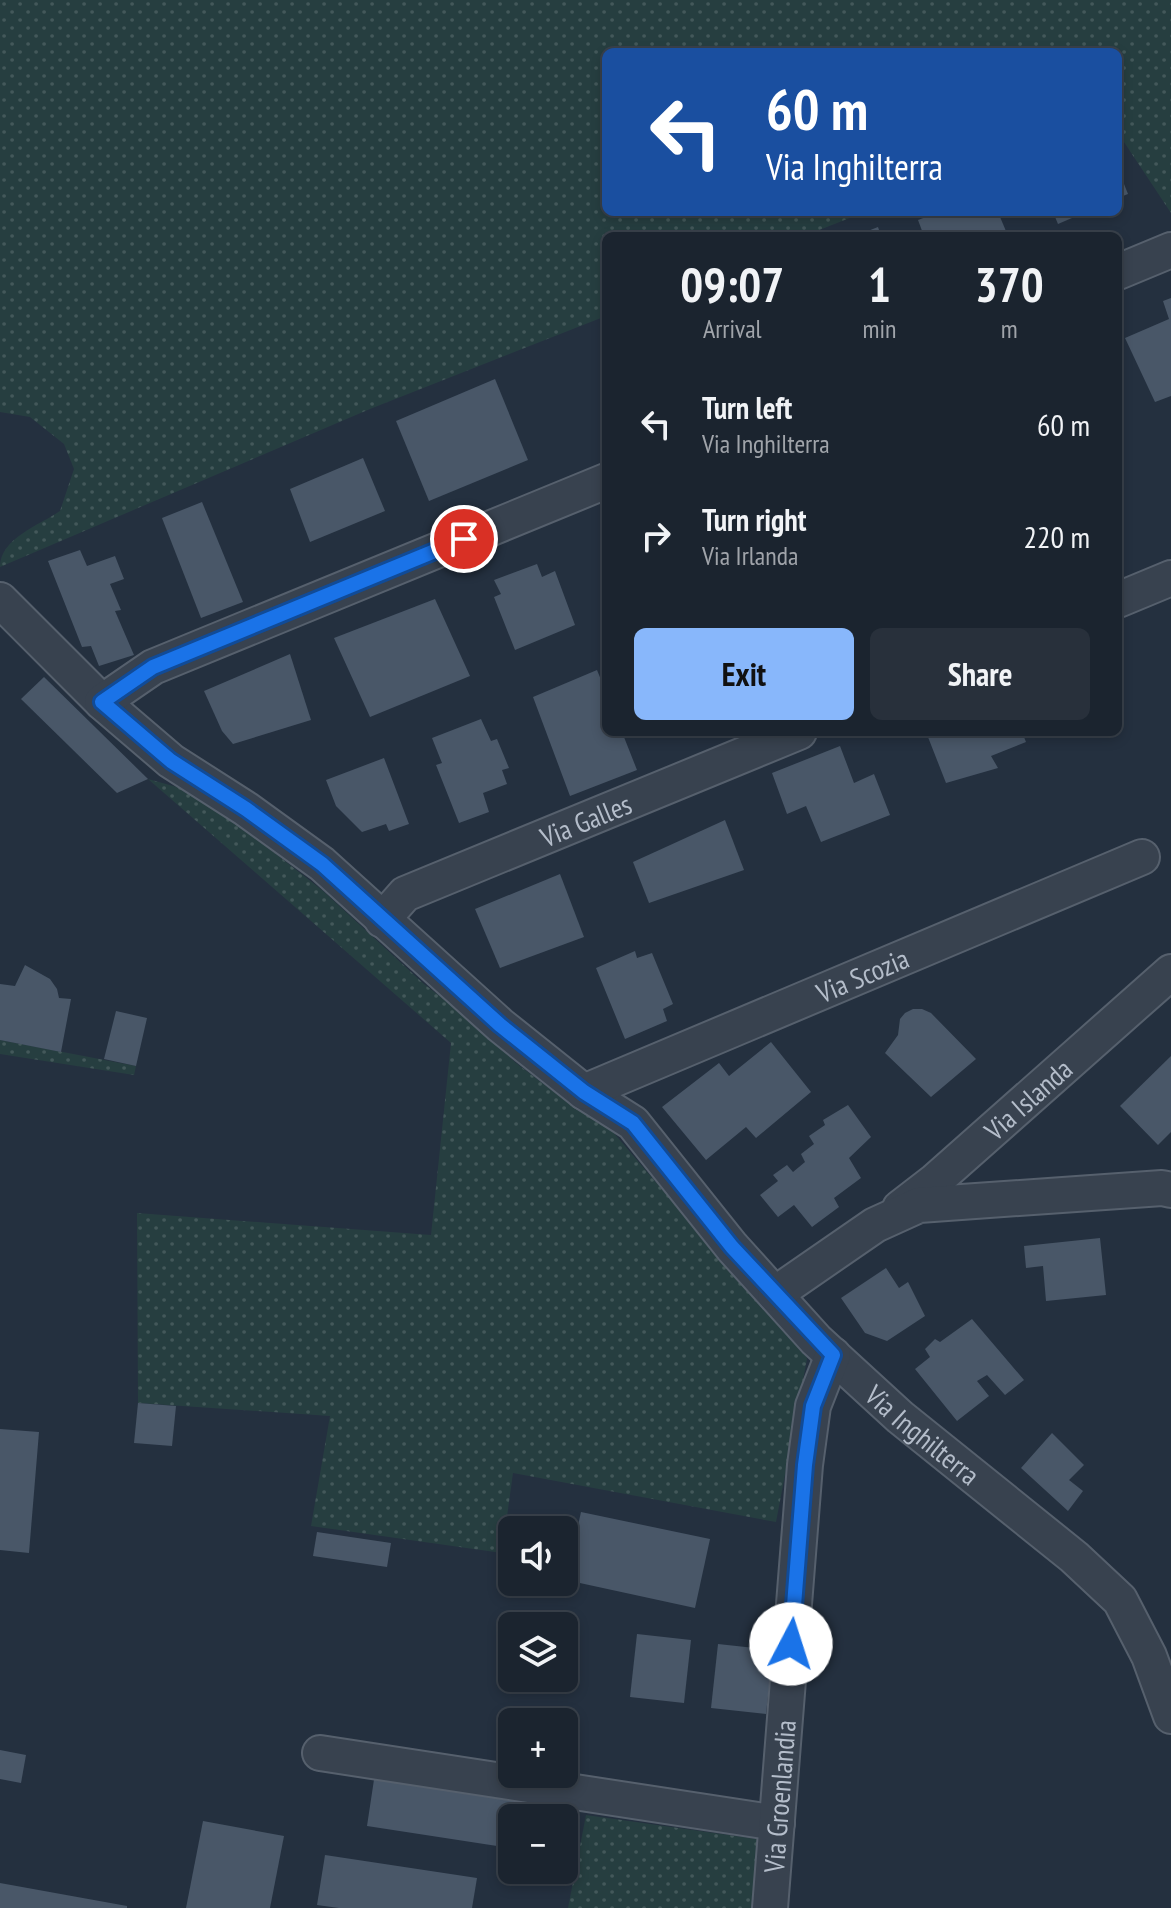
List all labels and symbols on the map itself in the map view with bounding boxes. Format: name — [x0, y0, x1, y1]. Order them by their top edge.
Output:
pin — [430, 505, 498, 573]
street label: Via Galles — [534, 785, 637, 855]
street label: Via Scozia — [810, 939, 914, 1011]
street label: Via Islanda — [975, 1050, 1079, 1148]
street label: Via Inghilterra — [857, 1376, 988, 1493]
position arrow — [749, 1602, 833, 1686]
street label: Via Groenlandia — [754, 1719, 803, 1875]

